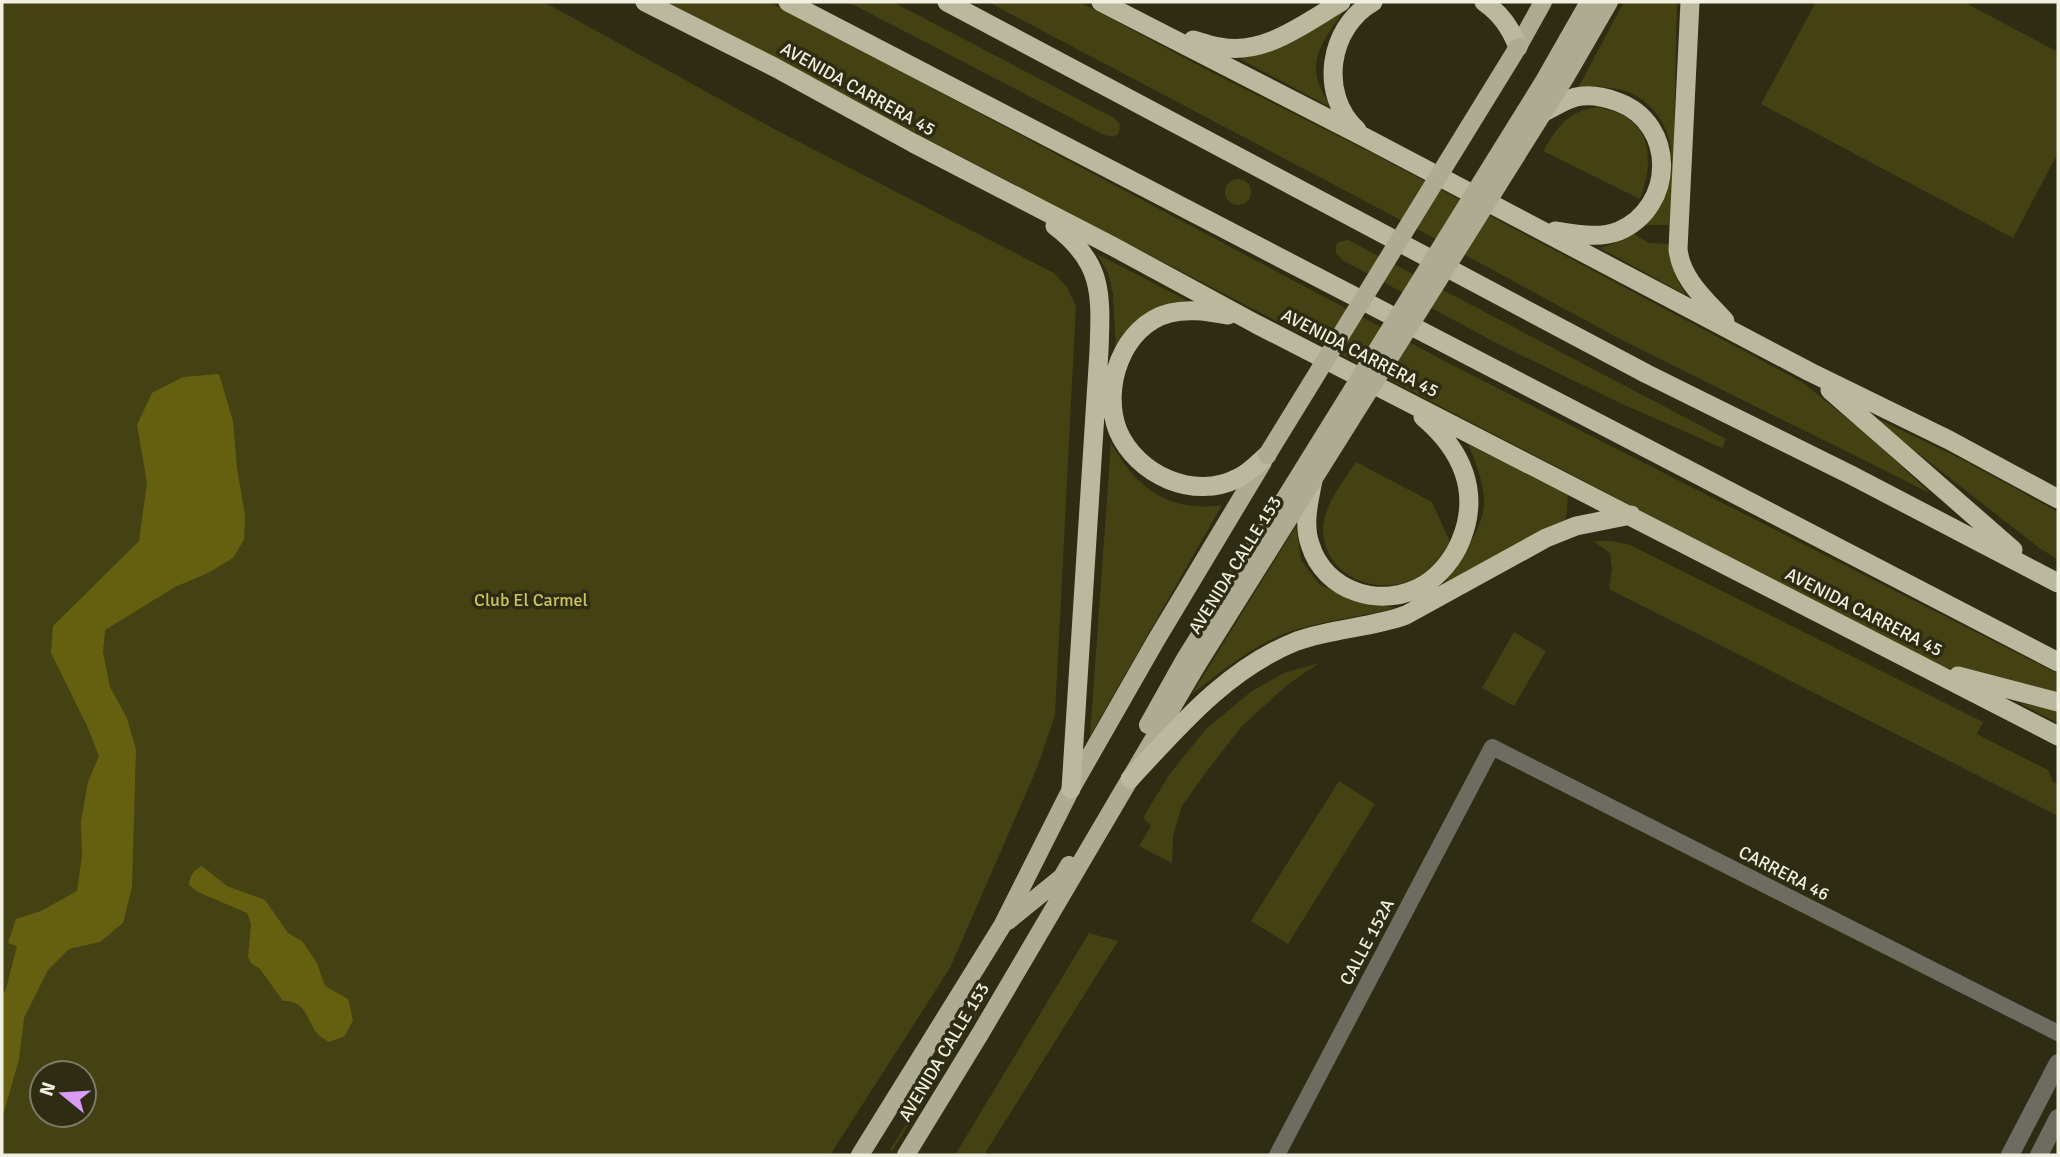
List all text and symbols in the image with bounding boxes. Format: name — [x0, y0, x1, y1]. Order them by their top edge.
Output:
street label: AVENIDA CARRERA 45 — [777, 37, 939, 141]
street label: AVENIDA CARRERA 45 — [1278, 304, 1442, 402]
street label: AVENIDA CALLE 153 — [1184, 492, 1286, 638]
street label: AVENIDA CARRERA 45 — [1782, 563, 1946, 661]
park label: Club El Carmel — [474, 589, 588, 611]
street label: CARRERA 46 — [1735, 841, 1833, 905]
street label: CALLE 152A — [1335, 895, 1399, 989]
street label: AVENIDA CALLE 153 — [894, 979, 994, 1125]
north arrow — [28, 1059, 98, 1129]
text: N — [34, 1079, 61, 1099]

